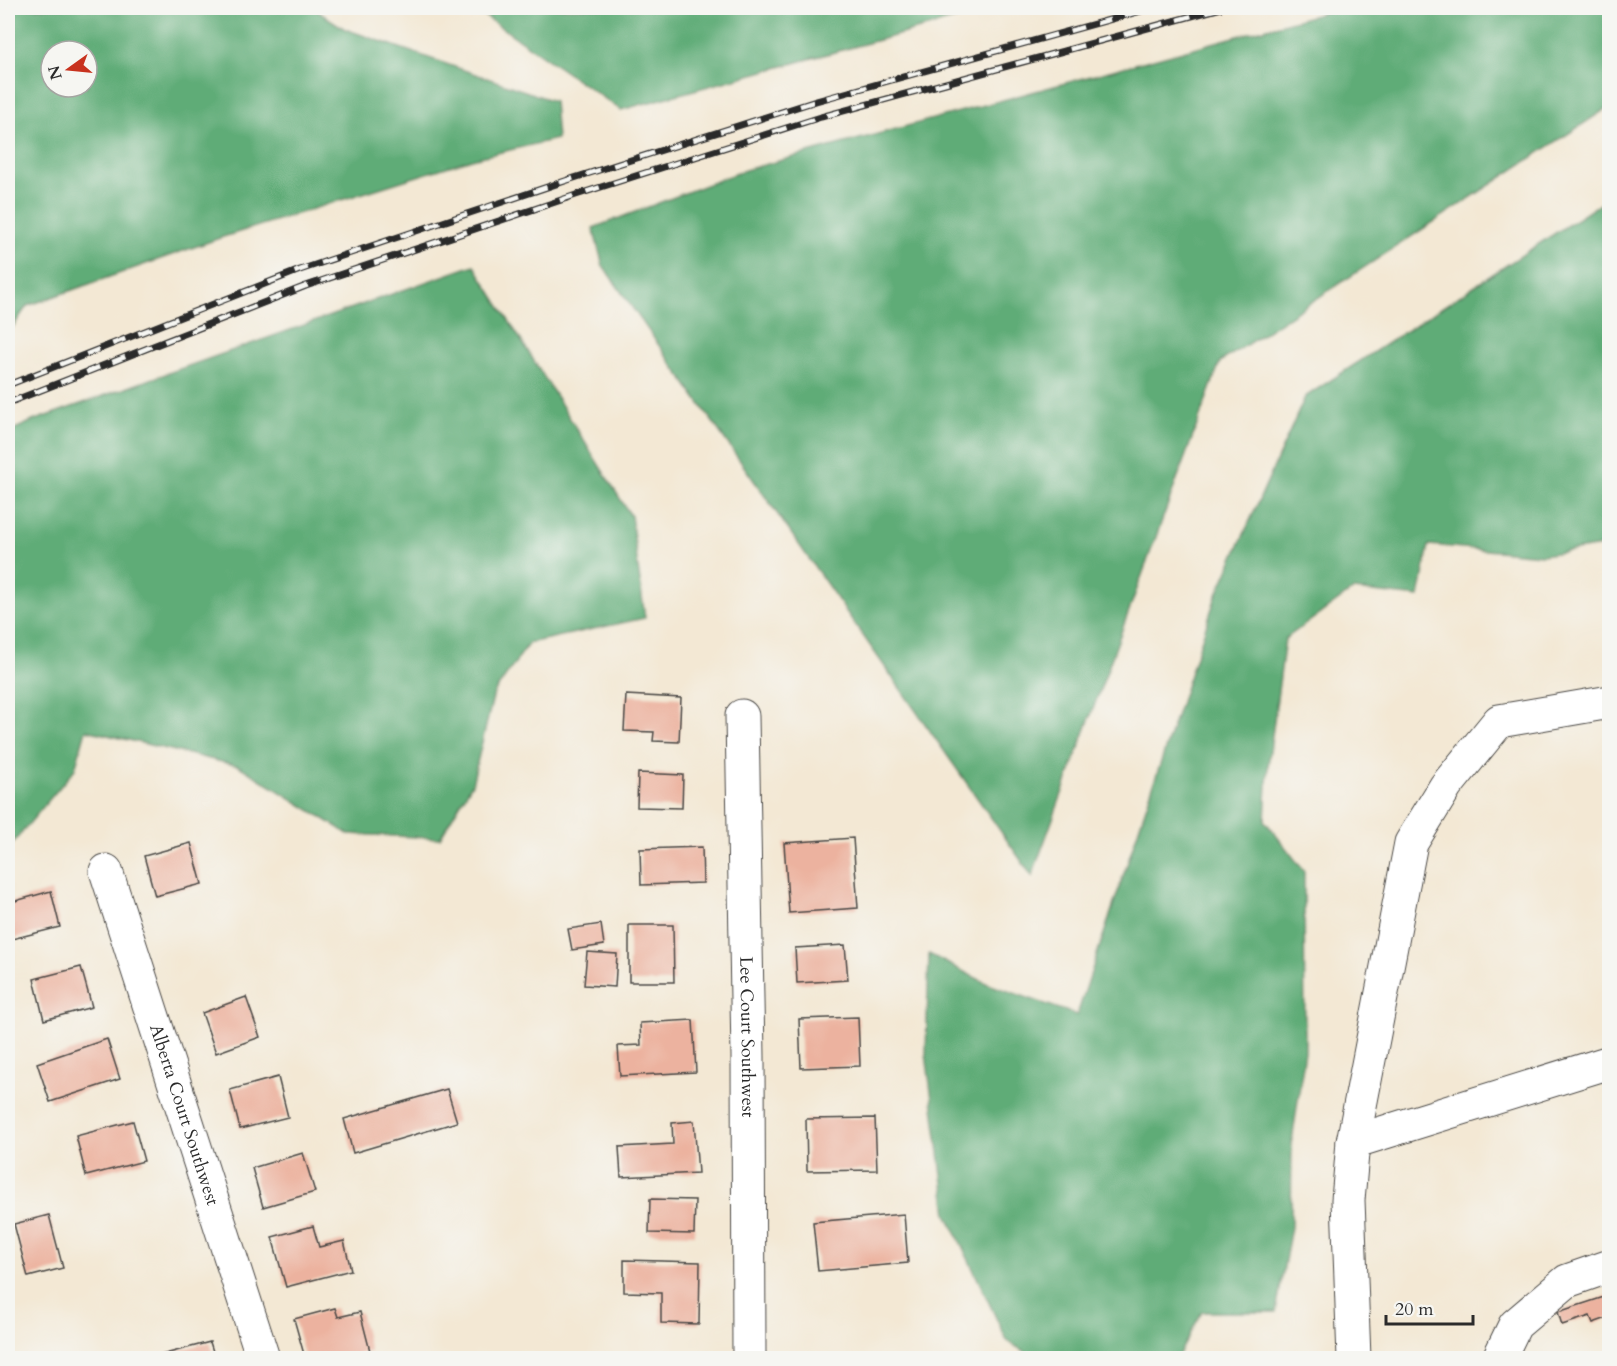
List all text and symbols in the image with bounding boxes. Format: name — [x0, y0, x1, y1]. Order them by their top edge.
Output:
north arrow — [39, 39, 99, 99]
text: N — [43, 63, 68, 82]
street label: Lee Court Southwest — [734, 956, 761, 1118]
street label: Alberta Court Southwest — [144, 1021, 226, 1209]
scale bar — [1386, 1288, 1473, 1326]
text: 20 m — [1395, 1297, 1434, 1322]

